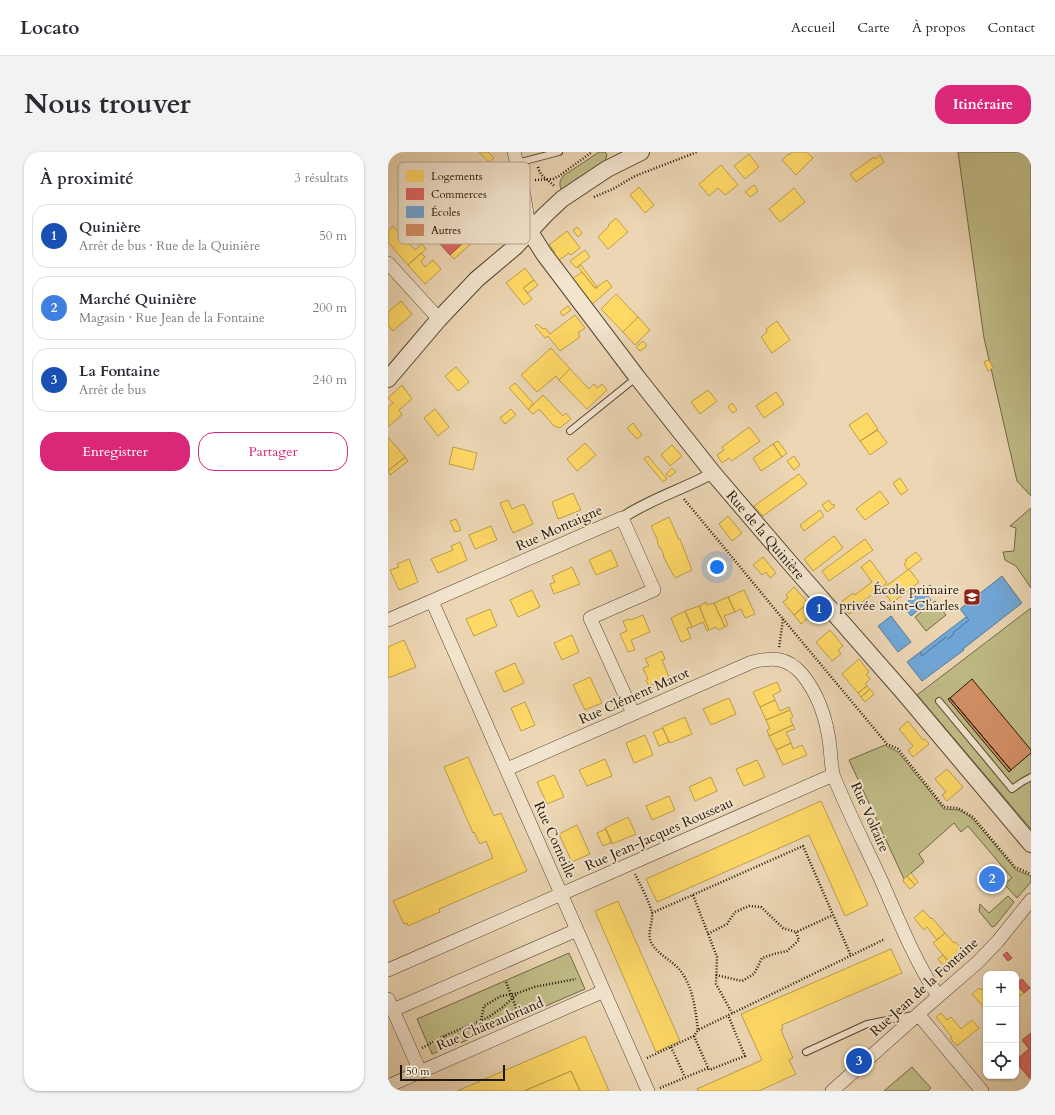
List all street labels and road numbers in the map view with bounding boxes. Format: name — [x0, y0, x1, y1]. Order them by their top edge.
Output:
street label: Rue de la Quinière — [722, 486, 810, 583]
street label: Rue Montaigne — [513, 500, 605, 556]
street label: Rue Clément Marot — [576, 663, 693, 729]
street label: Rue Voltaire — [846, 779, 894, 855]
street label: Rue Jean-Jacques Rousseau — [582, 793, 736, 875]
street label: Rue Corneille — [530, 798, 580, 882]
street label: Rue Jean de la Fontaine — [866, 933, 982, 1041]
street label: Rue Châteaubriand — [434, 993, 547, 1055]

